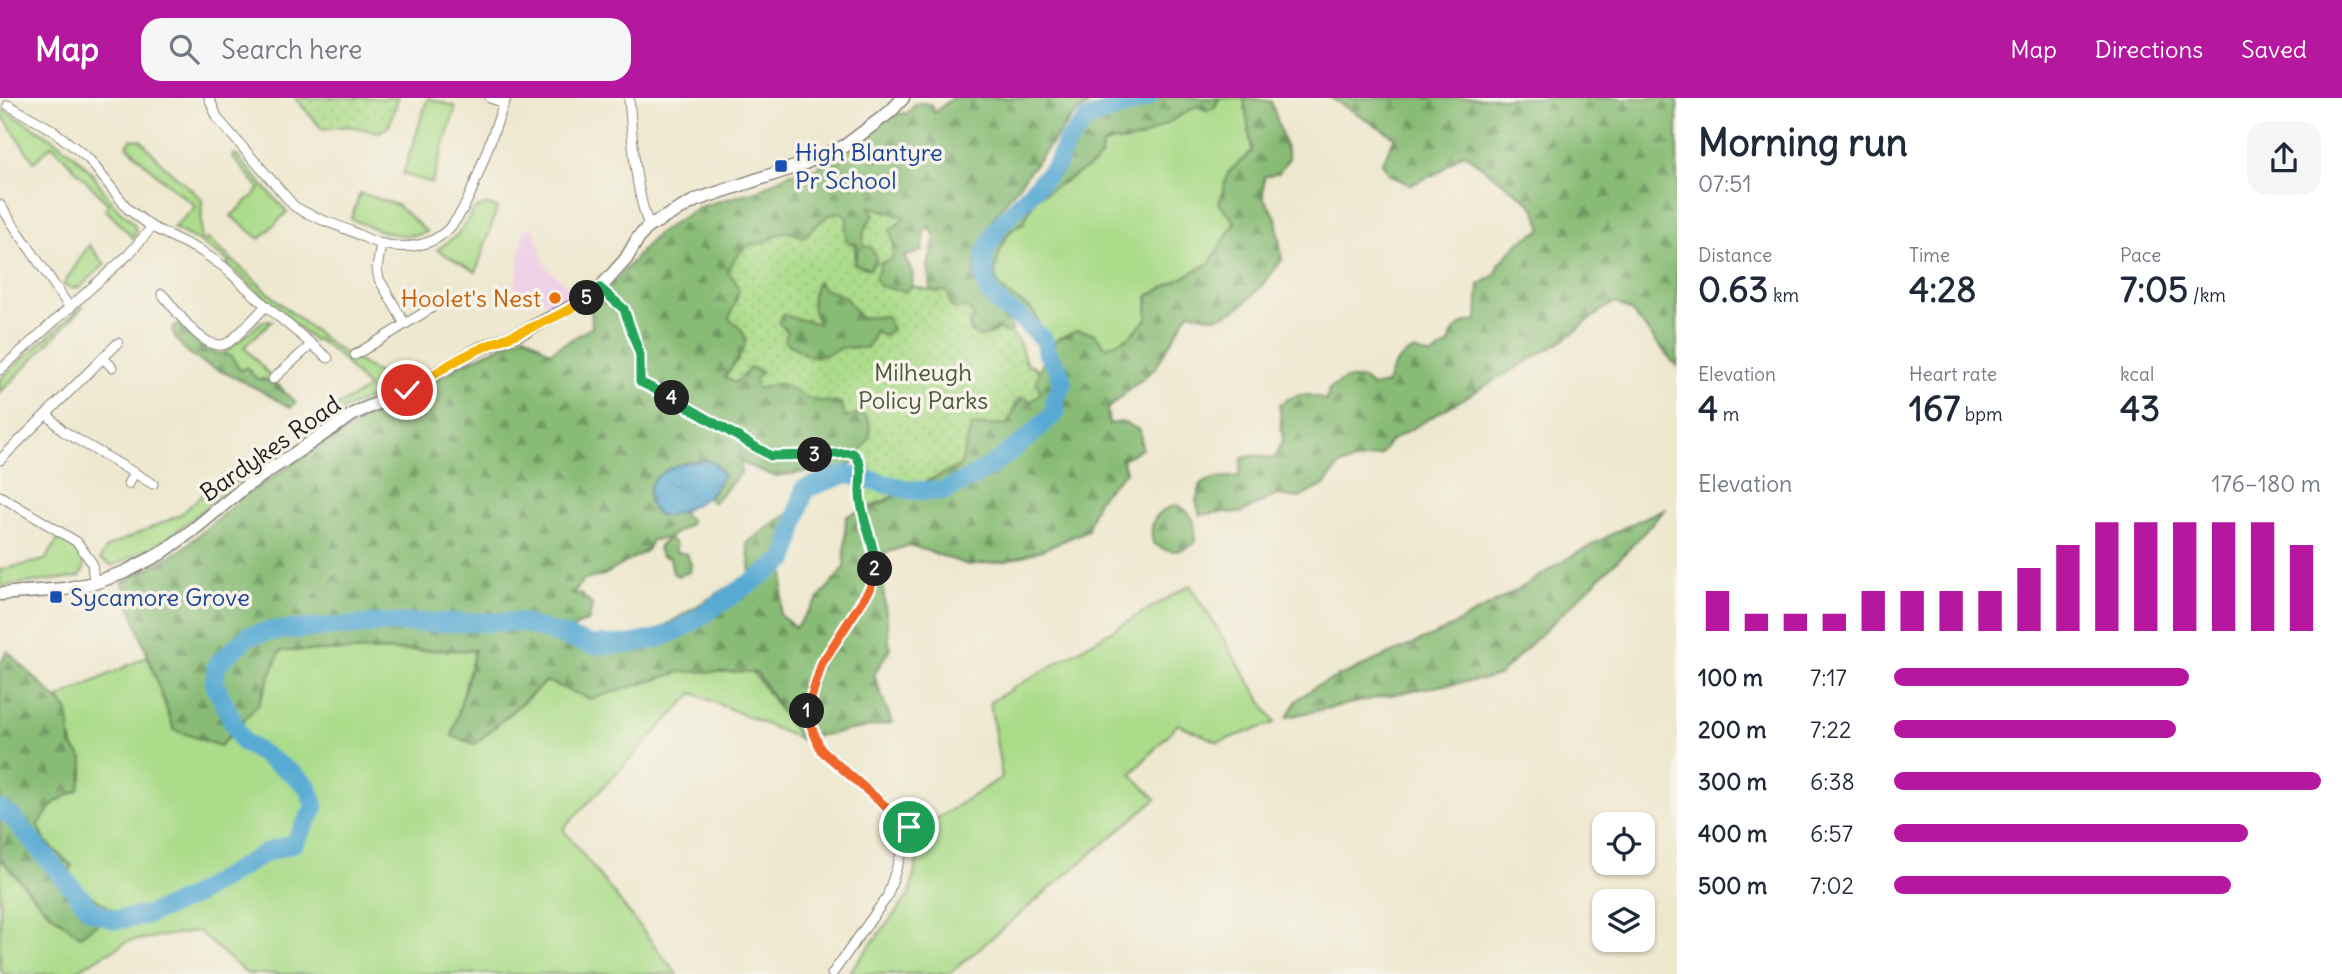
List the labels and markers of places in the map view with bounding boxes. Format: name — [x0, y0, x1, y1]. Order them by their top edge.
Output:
place label: High Blantyre Pr School — [795, 137, 943, 195]
marker: High Blantyre Pr School — [773, 158, 789, 174]
pin: 5 — [570, 280, 604, 316]
place label: Hoolet's Nest — [401, 283, 541, 313]
marker: Hoolet's Nest — [547, 290, 563, 306]
pin — [377, 360, 437, 420]
pin: 4 — [654, 380, 690, 416]
pin: 3 — [798, 438, 832, 472]
pin: 2 — [858, 552, 892, 587]
place label: Sycamore Grove — [70, 582, 250, 612]
marker: Sycamore Grove — [48, 589, 64, 605]
pin: 1 — [790, 694, 824, 728]
pin — [879, 797, 939, 857]

